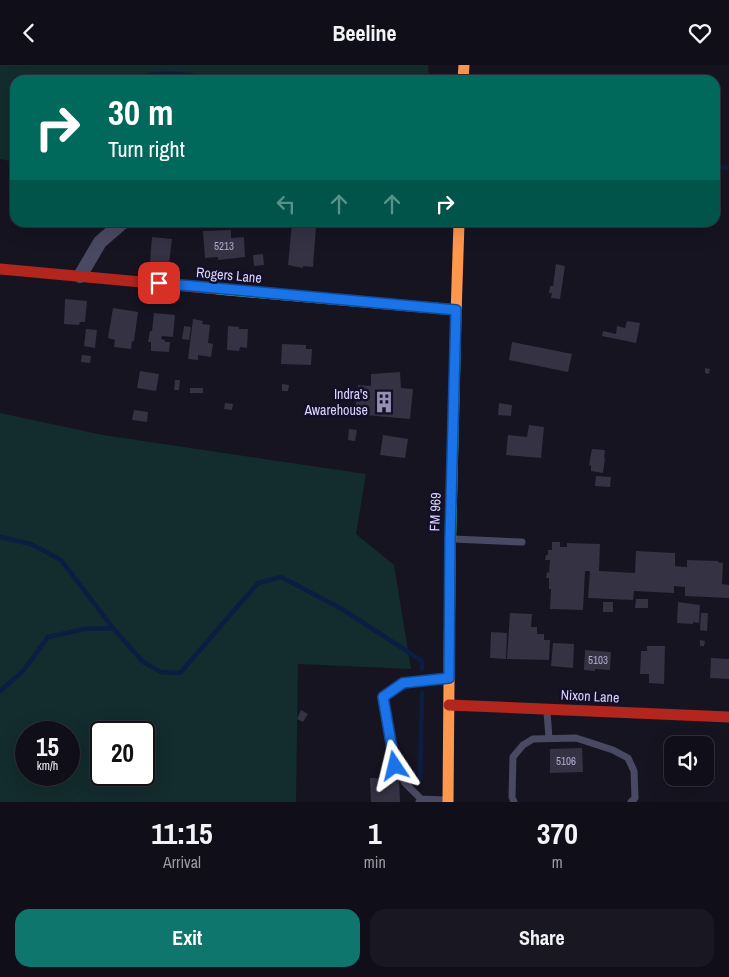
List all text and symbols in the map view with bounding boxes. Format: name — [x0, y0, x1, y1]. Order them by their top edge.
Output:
text: Beeline — [332, 18, 397, 48]
icon: back — [15, 19, 43, 47]
icon: heart — [686, 19, 714, 47]
text: 30 m — [108, 89, 173, 136]
icon: right — [25, 95, 90, 160]
text: Turn right — [108, 134, 185, 164]
icon: left — [272, 190, 300, 218]
icon: ahead — [325, 190, 353, 218]
icon: ahead — [378, 190, 406, 218]
icon: right — [431, 190, 459, 218]
house number: 5213 — [214, 239, 234, 253]
pin — [138, 262, 180, 304]
street label: Rogers Lane — [195, 263, 263, 287]
icon: arrive — [145, 269, 173, 297]
place label: Indra's Awarehouse — [303, 385, 368, 419]
building icon: Indra's Awarehouse — [371, 389, 397, 415]
street label: FM 969 — [425, 492, 445, 532]
house number: 5103 — [588, 653, 608, 667]
street label: Nixon Lane — [560, 685, 620, 707]
speed limit sign: 20 — [90, 721, 155, 786]
text: 15 — [36, 730, 59, 764]
map controls — [664, 736, 714, 786]
button: sound — [664, 736, 714, 786]
position arrow — [368, 739, 420, 791]
house number: 5106 — [556, 754, 576, 768]
text: km/h — [37, 758, 58, 774]
text: 11:15 — [151, 813, 213, 853]
text: 1 — [368, 813, 382, 853]
text: 370 — [537, 813, 578, 853]
text: Arrival — [163, 851, 201, 873]
text: min — [364, 851, 386, 873]
text: m — [552, 851, 563, 873]
button: Exit — [15, 909, 360, 967]
button: Share — [370, 909, 714, 967]

